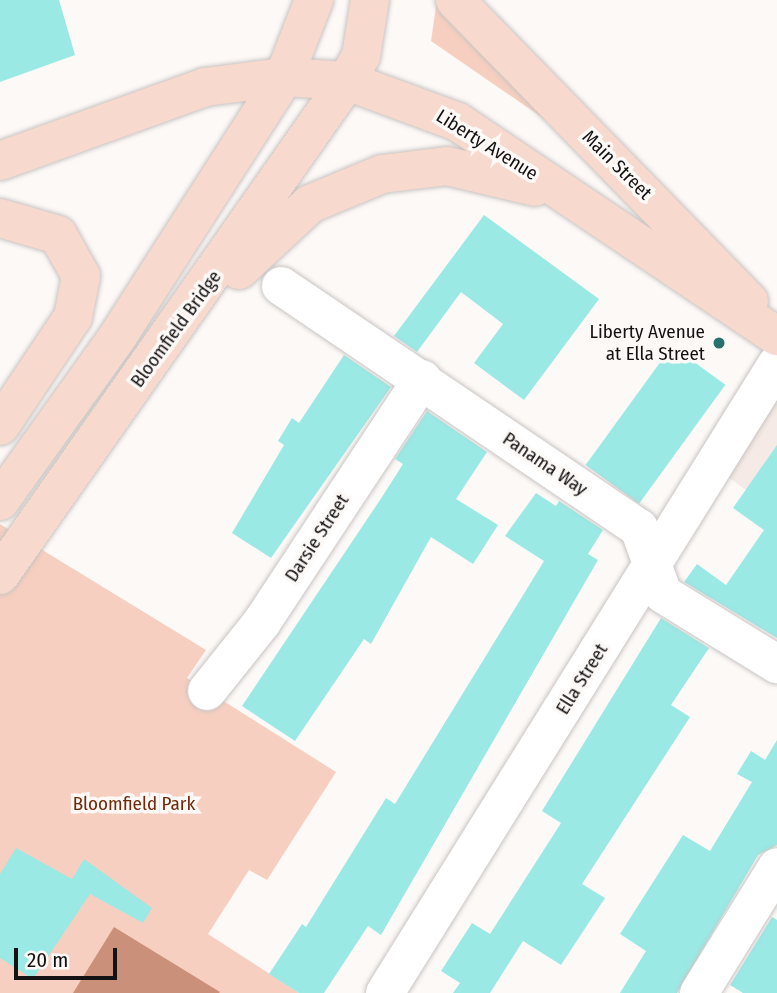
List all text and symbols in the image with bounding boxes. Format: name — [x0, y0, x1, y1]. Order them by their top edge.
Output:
street label: Liberty Avenue — [432, 105, 542, 185]
street label: Main Street — [578, 126, 656, 204]
street label: Bloomfield Bridge — [126, 266, 226, 392]
place label: Liberty Avenue at Ella Street — [589, 321, 705, 365]
marker: Liberty Avenue at Ella Street — [711, 335, 727, 351]
street label: Panama Way — [498, 427, 592, 501]
street label: Darsie Street — [280, 490, 354, 586]
street label: Ella Street — [551, 639, 613, 719]
park label: Bloomfield Park — [73, 793, 195, 815]
scale bar — [18, 934, 121, 978]
text: 20 m — [27, 947, 68, 973]

